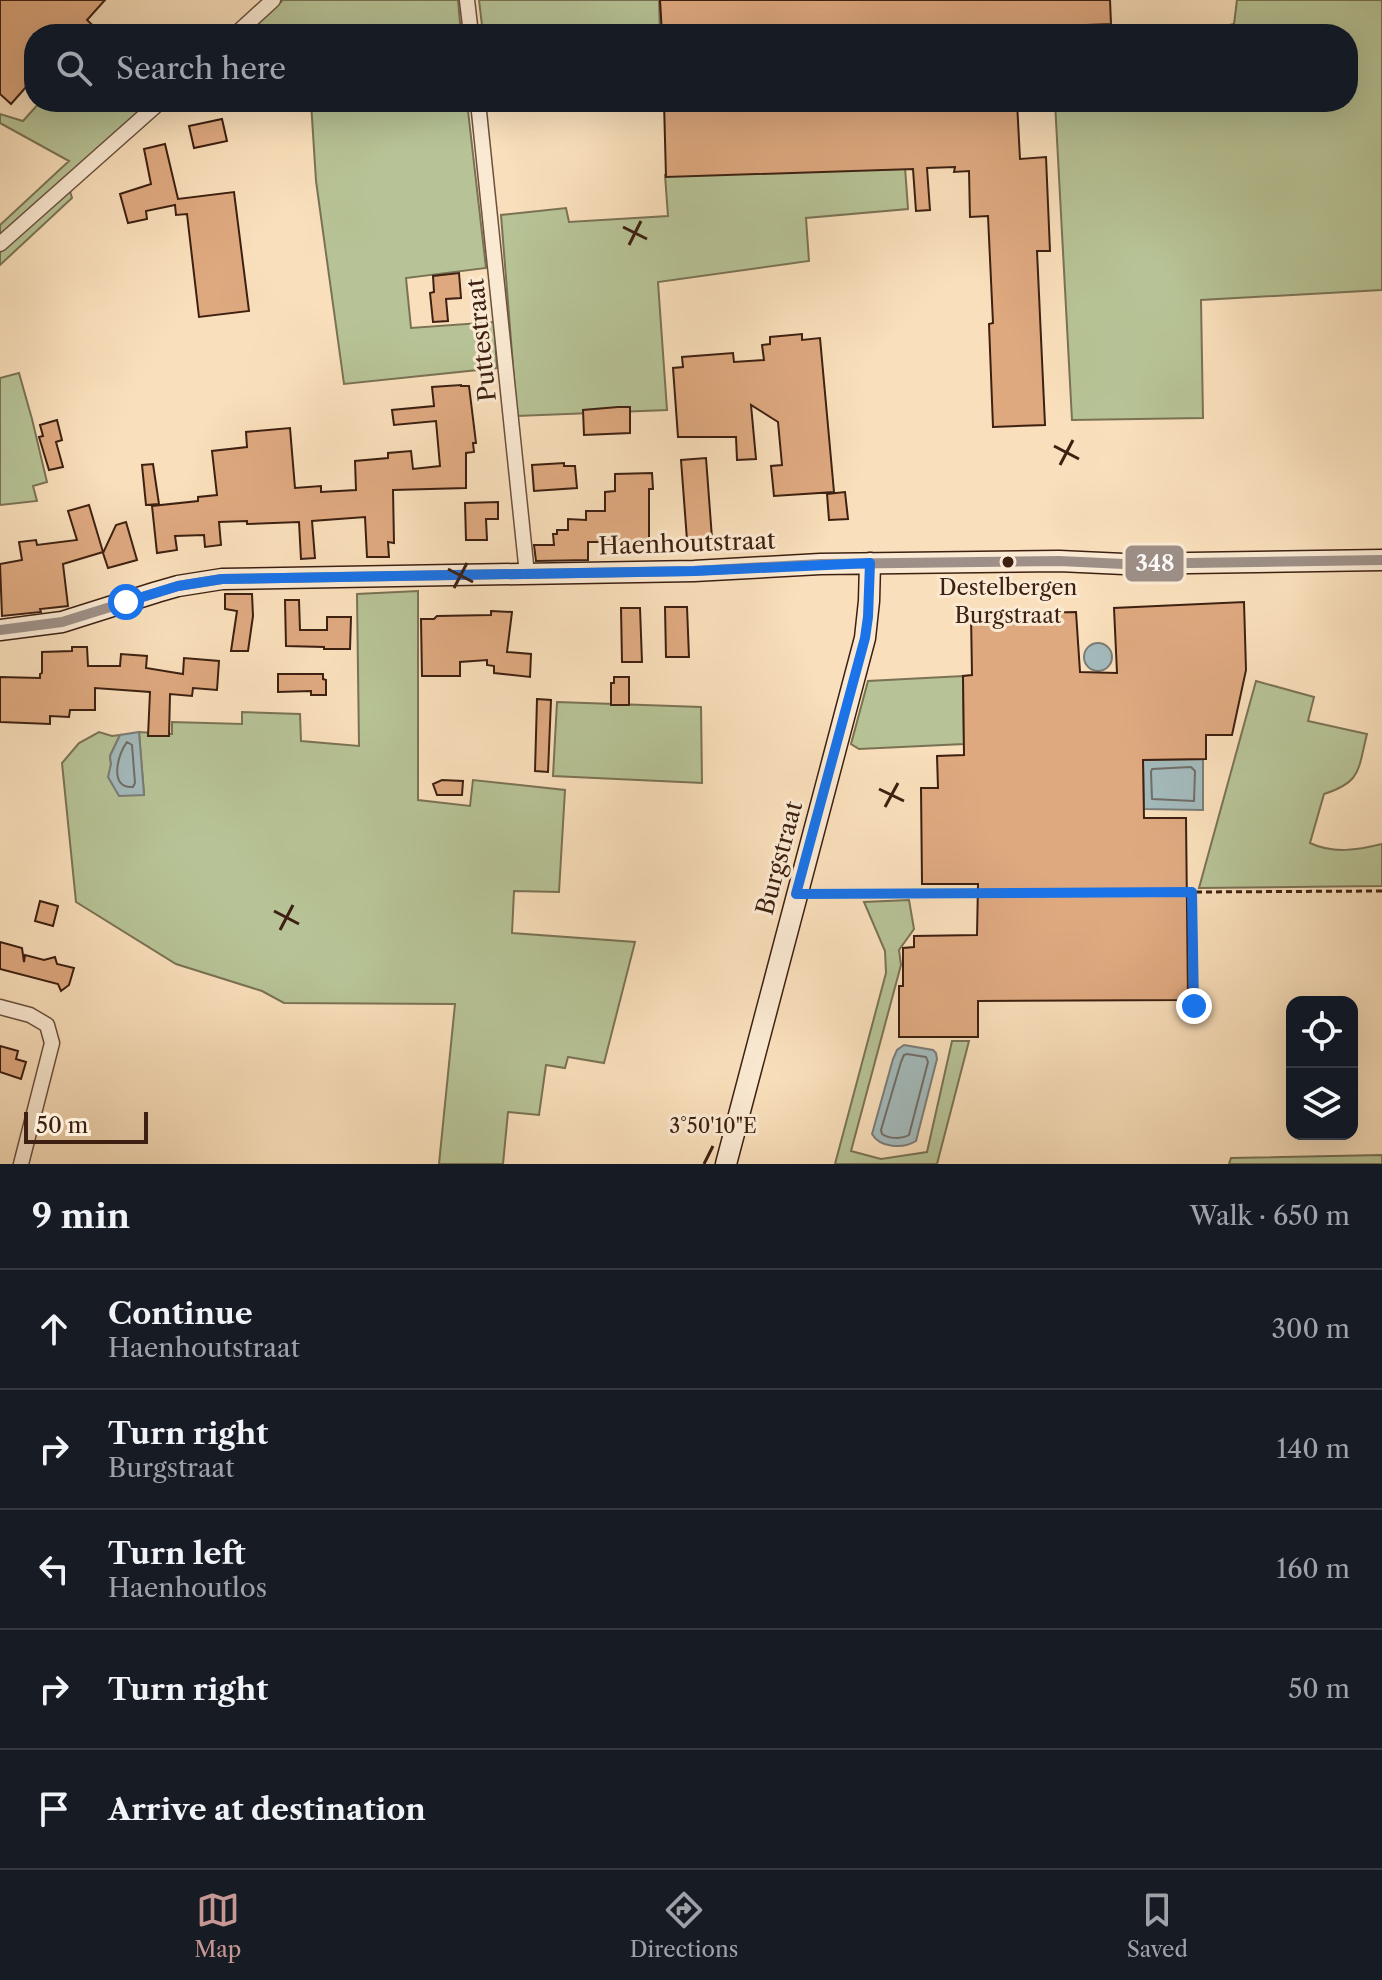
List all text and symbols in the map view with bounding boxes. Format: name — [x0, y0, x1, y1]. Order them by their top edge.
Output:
search box — [24, 24, 1358, 112]
icon: search — [52, 46, 96, 90]
text: Search here — [116, 50, 286, 87]
street label: Puttestraat — [460, 276, 502, 403]
street label: Haenhoutstraat — [598, 525, 777, 561]
line badge: 348 — [1124, 544, 1185, 583]
text: 348 — [1135, 550, 1175, 577]
marker: Destelbergen Burgstraat — [1000, 554, 1016, 570]
place label: Destelbergen Burgstraat — [939, 574, 1078, 629]
route start — [108, 584, 144, 620]
street label: Burgstraat — [750, 797, 808, 918]
route end — [1176, 988, 1212, 1024]
map controls — [1286, 996, 1358, 1140]
button: locate — [1286, 996, 1358, 1068]
button: layers — [1286, 1068, 1358, 1140]
scale bar — [24, 1108, 148, 1144]
text: 50 m — [36, 1112, 88, 1139]
text: 3°50'10"E — [669, 1114, 757, 1138]
text: 9 min — [32, 1195, 130, 1237]
text: Walk · 650 m — [1190, 1200, 1350, 1232]
text: Continue — [108, 1295, 253, 1332]
icon: ahead — [32, 1307, 76, 1351]
text: 300 m — [1272, 1313, 1350, 1345]
text: Haenhoutstraat — [108, 1332, 300, 1364]
text: Turn right — [108, 1415, 268, 1452]
icon: right — [32, 1427, 76, 1471]
text: 140 m — [1276, 1433, 1350, 1465]
text: Burgstraat — [108, 1452, 235, 1484]
text: Turn left — [108, 1535, 245, 1572]
icon: left — [32, 1547, 76, 1591]
text: 160 m — [1276, 1553, 1350, 1585]
text: Haenhoutlos — [108, 1572, 267, 1604]
icon: right — [32, 1667, 76, 1711]
text: Turn right — [108, 1671, 268, 1708]
text: 50 m — [1288, 1673, 1350, 1705]
icon: arrive — [32, 1787, 76, 1831]
text: Arrive at destination — [108, 1791, 426, 1828]
tab: Map — [194, 1888, 241, 1963]
tab: Directions — [630, 1888, 738, 1963]
tab: Saved — [1127, 1888, 1188, 1963]

